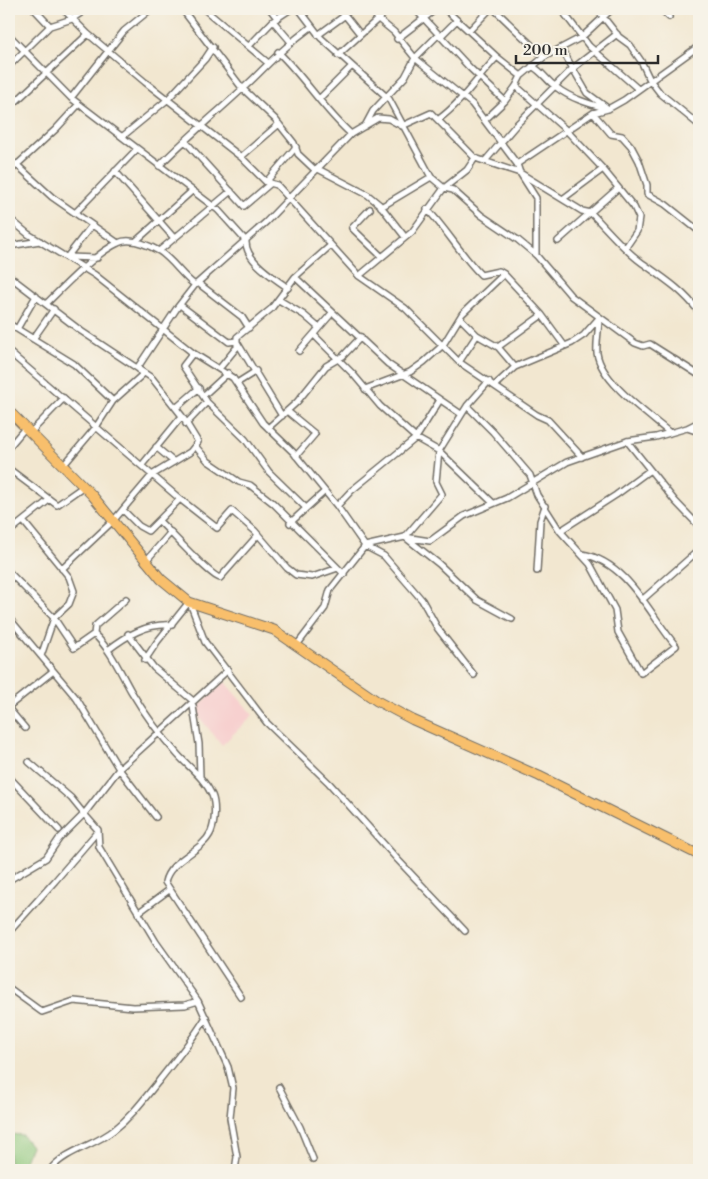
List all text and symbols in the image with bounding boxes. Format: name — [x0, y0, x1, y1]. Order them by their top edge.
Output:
scale bar — [516, 32, 658, 64]
text: 200 m — [523, 41, 568, 60]

